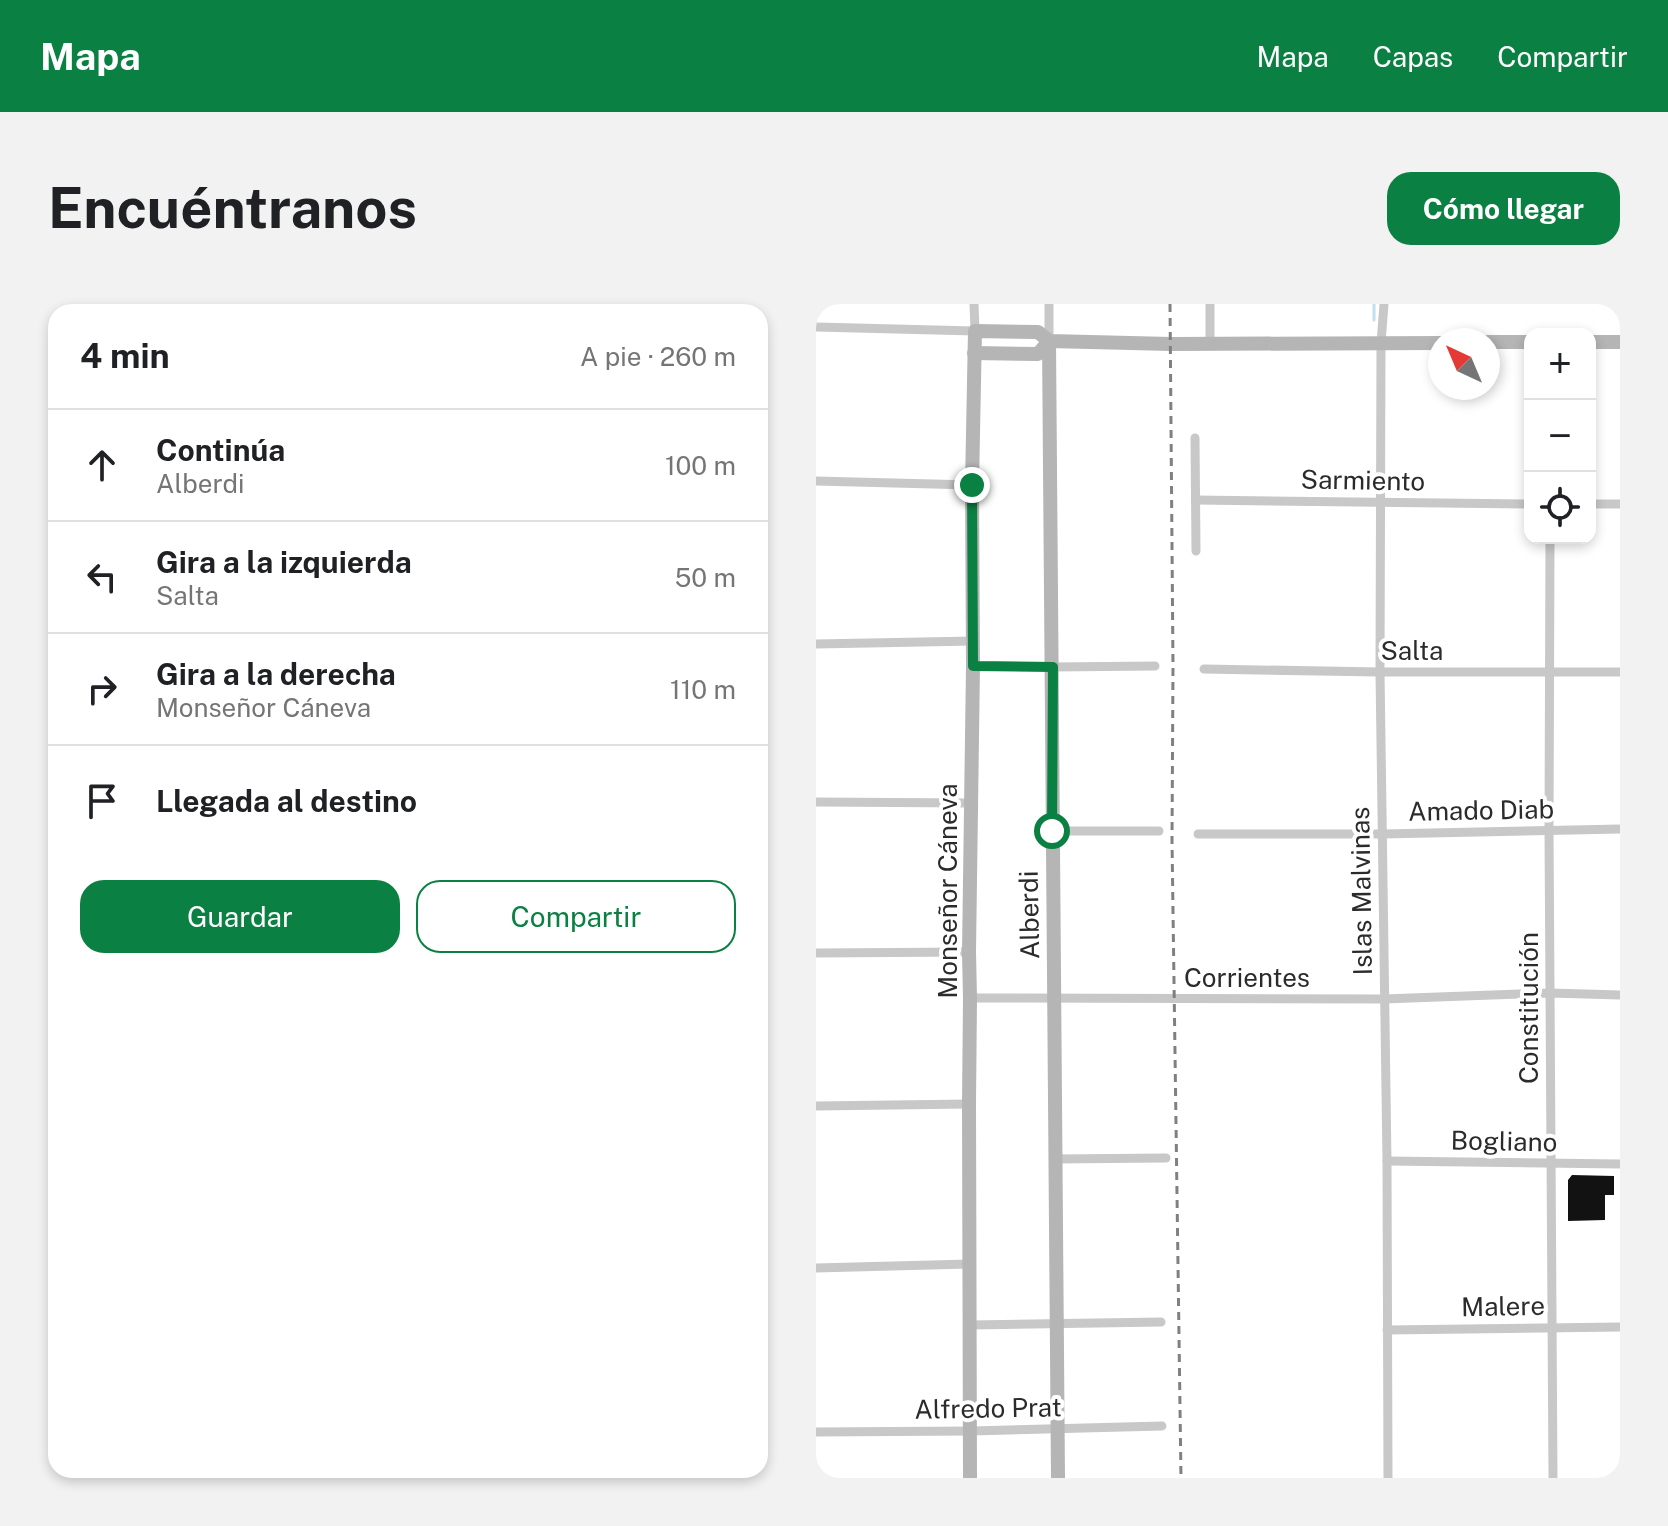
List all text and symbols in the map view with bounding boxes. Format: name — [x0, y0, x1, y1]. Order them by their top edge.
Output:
text: Mapa — [40, 34, 141, 79]
text: Mapa — [1256, 40, 1329, 73]
text: Capas — [1373, 40, 1453, 73]
text: Compartir — [1497, 40, 1628, 73]
button: Cómo llegar — [1387, 172, 1620, 245]
text: Encuéntranos — [48, 175, 417, 241]
north arrow — [1428, 328, 1500, 400]
map controls — [1524, 328, 1596, 544]
button: + — [1524, 328, 1596, 400]
text: 4 min — [80, 336, 170, 376]
text: A pie · 260 m — [580, 341, 736, 372]
button: − — [1524, 400, 1596, 472]
text: Continúa — [156, 432, 285, 468]
icon: ahead — [80, 443, 124, 487]
text: 100 m — [665, 450, 736, 481]
street label: Sarmiento — [1301, 463, 1425, 497]
route end — [954, 467, 990, 503]
text: Alberdi — [156, 468, 245, 499]
button: locate — [1524, 472, 1596, 544]
text: Gira a la izquierda — [156, 544, 412, 580]
icon: left — [80, 555, 124, 599]
text: 50 m — [675, 562, 736, 593]
text: Salta — [156, 580, 219, 611]
street label: Salta — [1381, 635, 1444, 666]
text: Gira a la derecha — [156, 656, 396, 692]
icon: right — [80, 667, 124, 711]
text: 110 m — [670, 674, 736, 705]
text: Monseñor Cáneva — [156, 692, 371, 723]
icon: arrive — [80, 779, 124, 823]
text: Llegada al destino — [156, 783, 417, 819]
street label: Monseñor Cáneva — [932, 783, 963, 999]
street label: Amado Diab — [1408, 793, 1554, 827]
street label: Islas Malvinas — [1344, 806, 1378, 976]
route start — [1034, 813, 1070, 849]
street label: Alberdi — [1013, 870, 1045, 960]
button: Guardar — [80, 880, 400, 953]
button: Compartir — [416, 880, 736, 953]
street label: Constitución — [1513, 932, 1544, 1084]
street label: Corrientes — [1184, 962, 1310, 993]
street label: Bogliano — [1450, 1125, 1558, 1157]
street label: Malere — [1461, 1290, 1545, 1322]
street label: Alfredo Prat — [914, 1391, 1062, 1425]

